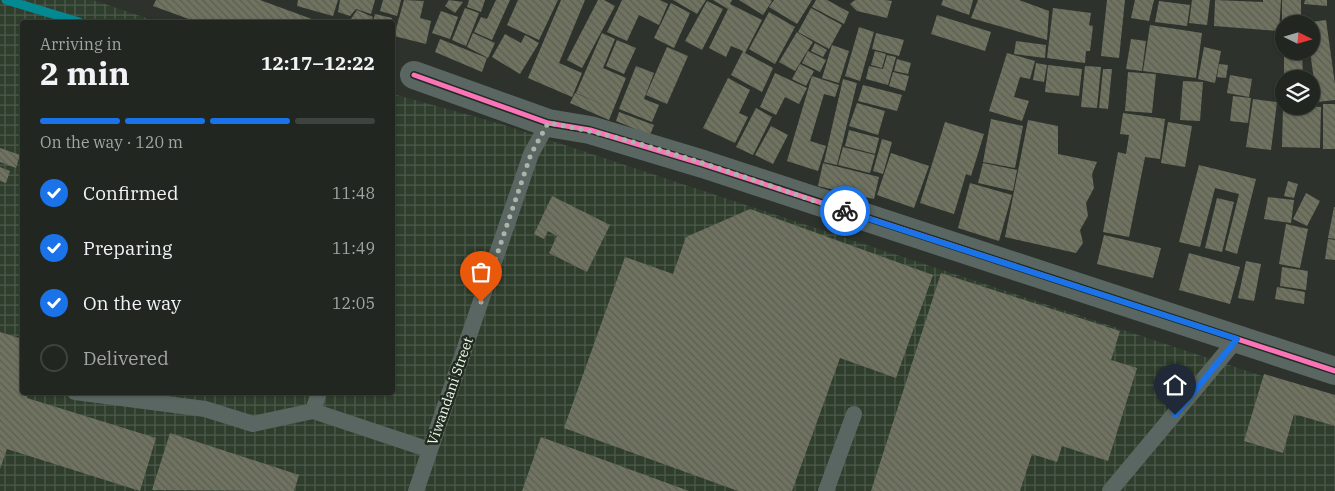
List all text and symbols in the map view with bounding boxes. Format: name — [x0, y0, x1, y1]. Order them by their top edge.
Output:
north arrow — [1275, 15, 1320, 60]
map controls — [1275, 15, 1320, 115]
text: Arriving in — [40, 34, 122, 54]
text: 12:17–12:22 — [261, 51, 375, 75]
text: 2 min — [40, 52, 130, 94]
button: layers — [1275, 70, 1320, 115]
text: On the way · 120 m — [40, 132, 183, 152]
icon: check — [40, 179, 68, 207]
text: Confirmed — [83, 181, 178, 205]
text: 11:48 — [332, 183, 375, 203]
courier — [820, 186, 870, 236]
icon: bike — [831, 197, 859, 225]
icon: check — [40, 234, 68, 262]
text: Preparing — [83, 236, 172, 260]
text: 11:49 — [332, 238, 375, 258]
pin — [460, 251, 502, 302]
icon: bag — [467, 258, 495, 286]
icon: check — [40, 289, 68, 317]
text: On the way — [83, 291, 181, 315]
text: 12:05 — [332, 293, 375, 313]
street label: Viwandani Street — [423, 335, 477, 447]
text: Delivered — [83, 346, 169, 370]
pin — [1154, 364, 1196, 415]
icon: home — [1161, 371, 1189, 399]

